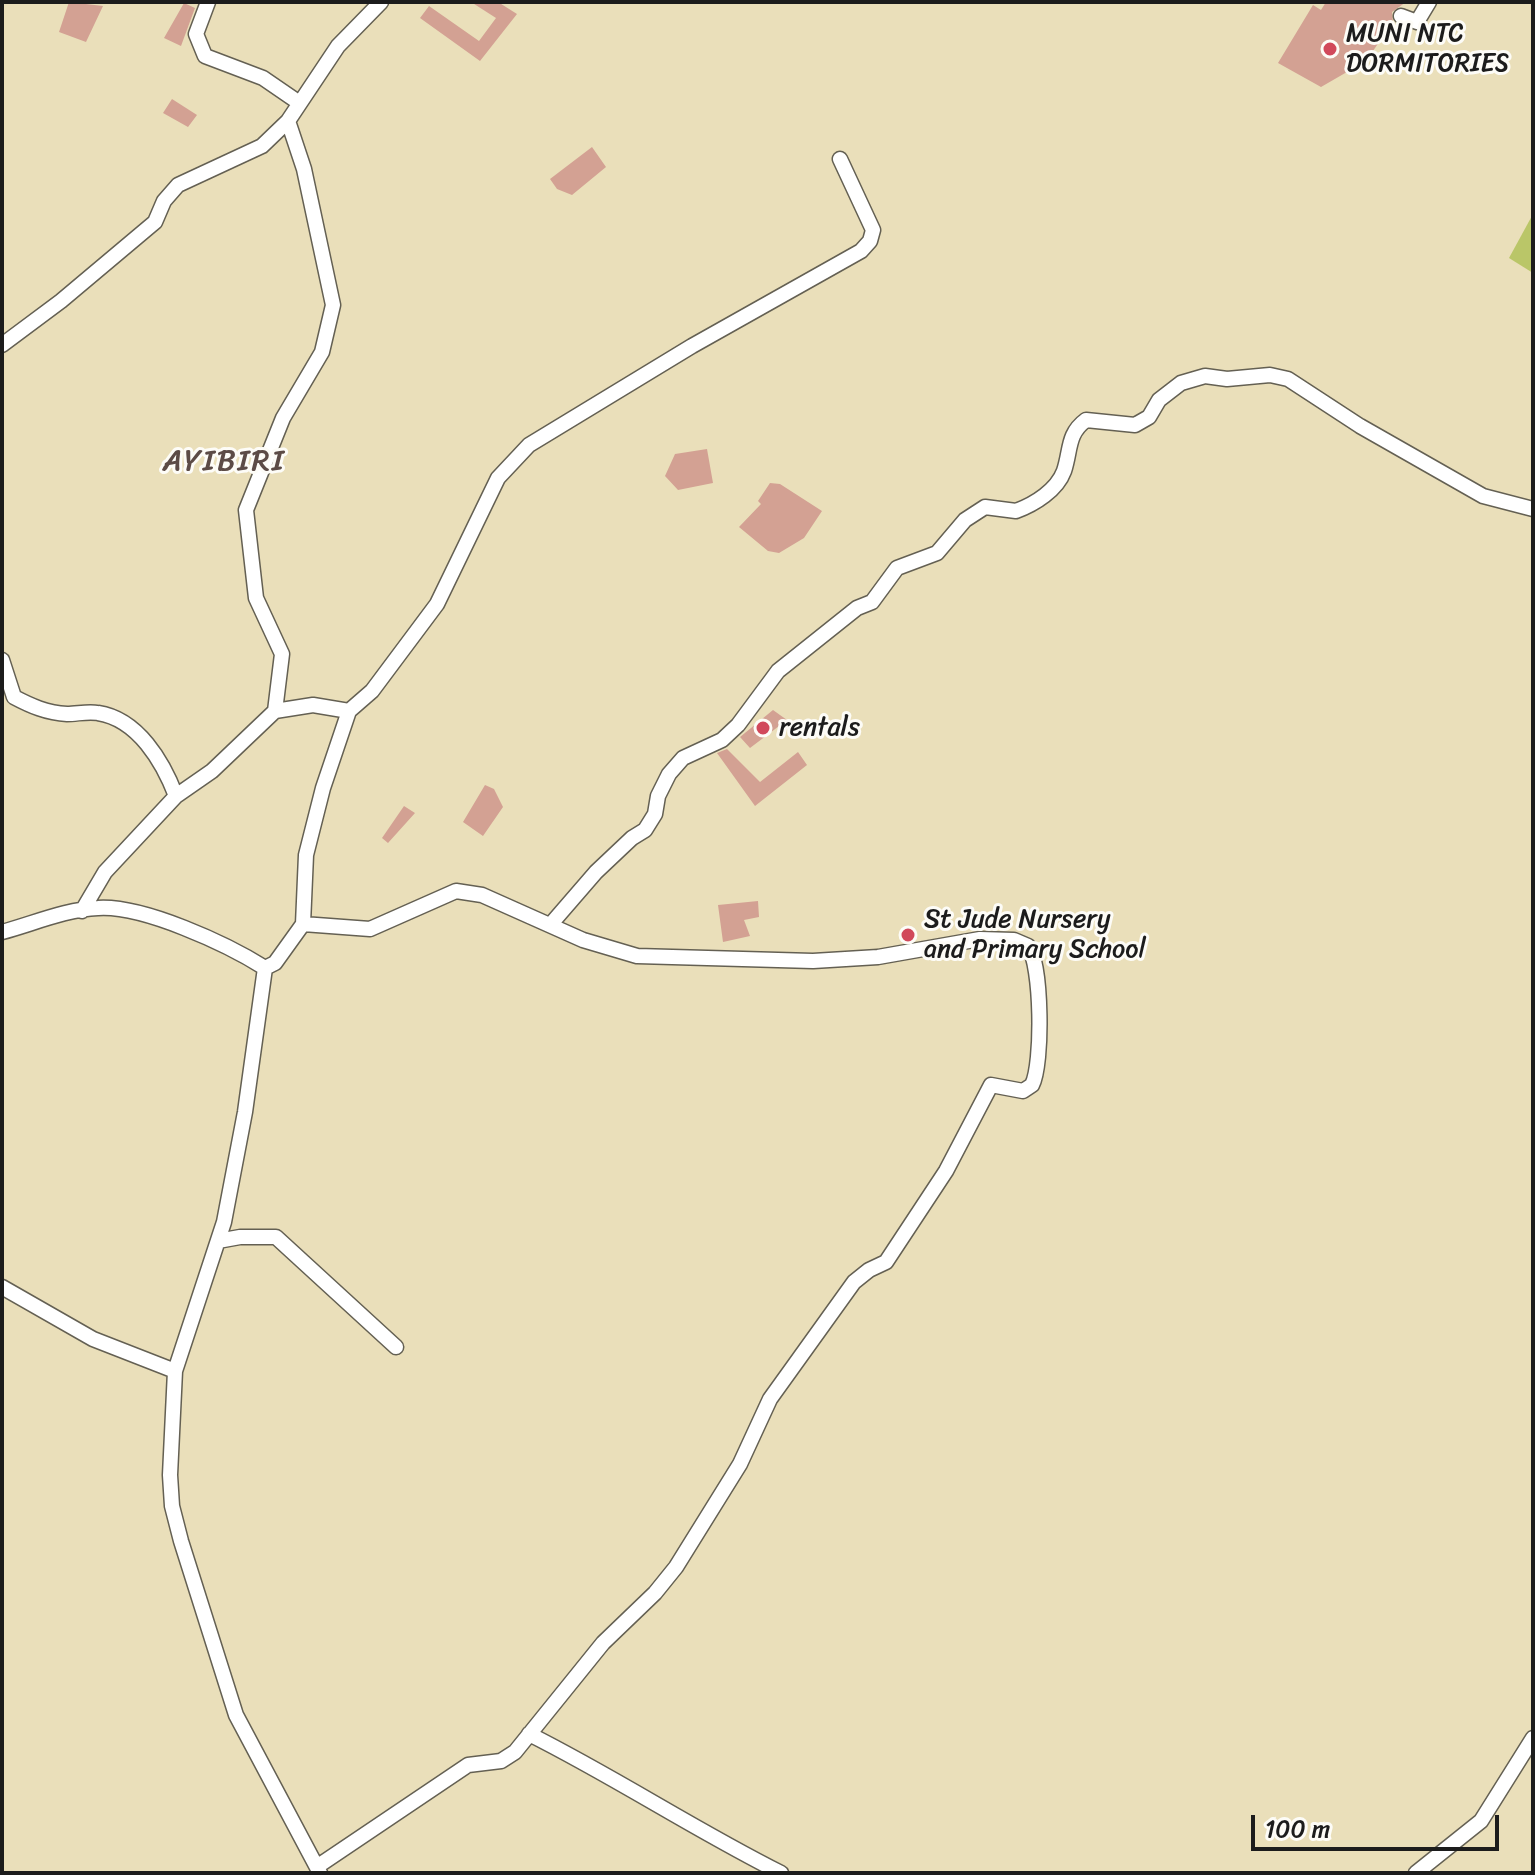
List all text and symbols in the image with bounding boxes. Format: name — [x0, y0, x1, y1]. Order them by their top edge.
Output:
place label: MUNI NTC DORMITORIES — [1346, 18, 1509, 80]
marker: MUNI NTC DORMITORIES — [1321, 40, 1339, 58]
district label: AYIBIRI — [165, 444, 283, 480]
place label: rentals — [779, 712, 860, 744]
marker: rentals — [754, 719, 772, 737]
place label: St Jude Nursery and Primary School — [924, 904, 1146, 966]
marker: St Jude Nursery and Primary School — [899, 926, 917, 944]
scale bar — [1255, 1799, 1503, 1849]
text: 100 m — [1265, 1808, 1330, 1850]

